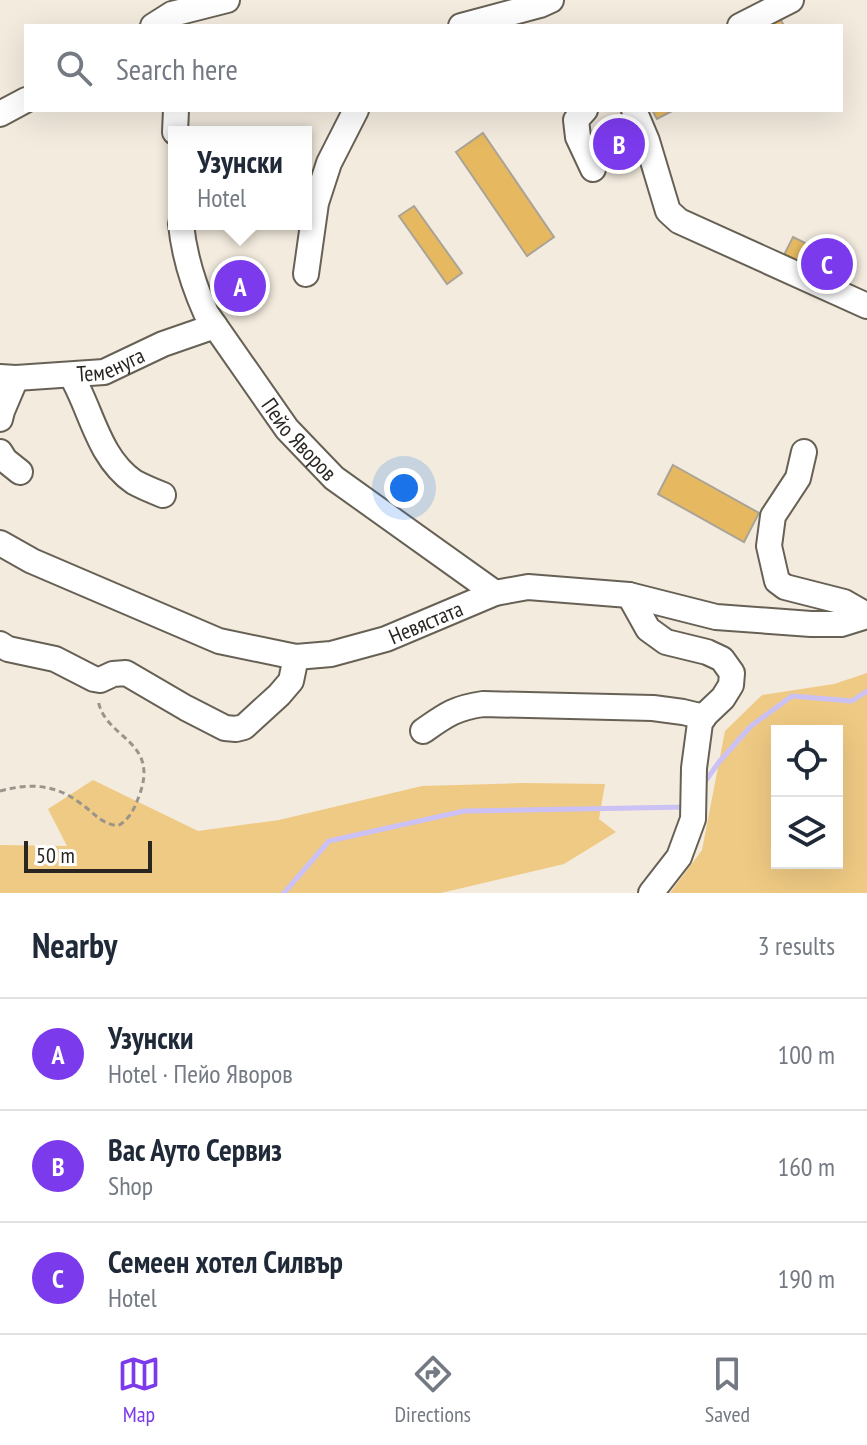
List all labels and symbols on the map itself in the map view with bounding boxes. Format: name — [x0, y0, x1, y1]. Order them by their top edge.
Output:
pin: B — [593, 114, 645, 174]
pin: C — [801, 234, 853, 294]
pin: A — [214, 256, 266, 316]
street label: Теменуга — [76, 341, 149, 388]
street label: Пейо Яворов — [256, 392, 343, 487]
your location — [384, 468, 424, 508]
street label: Невястата — [385, 594, 467, 650]
scale bar — [24, 837, 152, 873]

